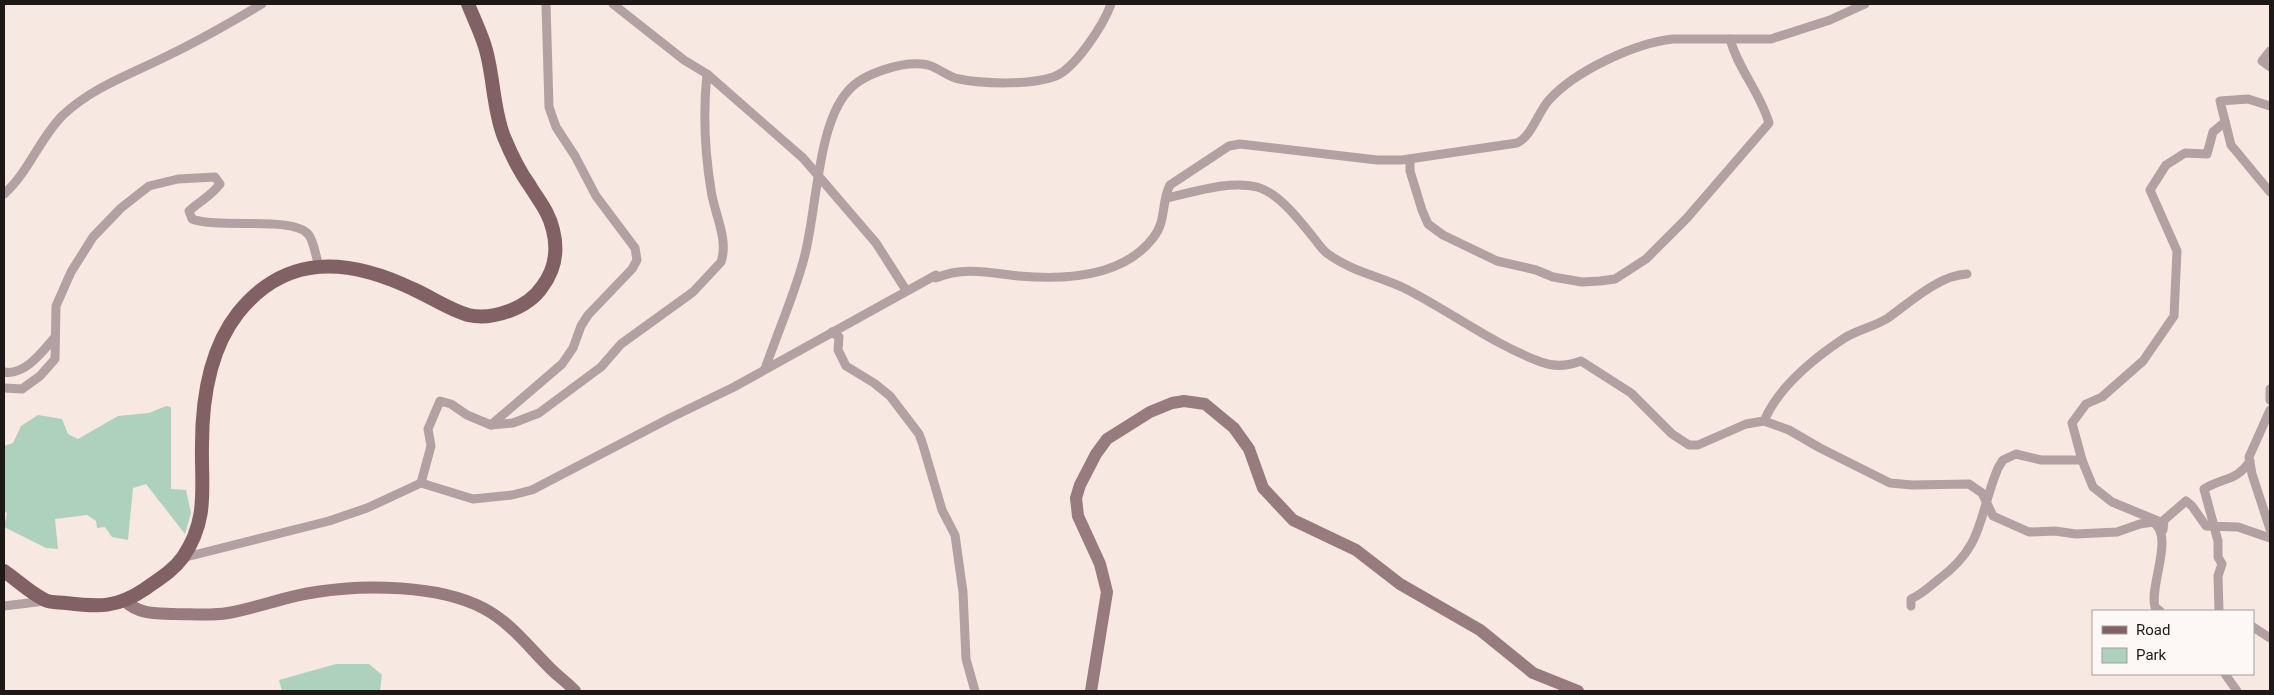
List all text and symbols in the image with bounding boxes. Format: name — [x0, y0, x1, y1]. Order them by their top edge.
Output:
legend — [2092, 610, 2254, 675]
text: Road — [2136, 621, 2170, 639]
text: Park — [2136, 646, 2167, 664]

